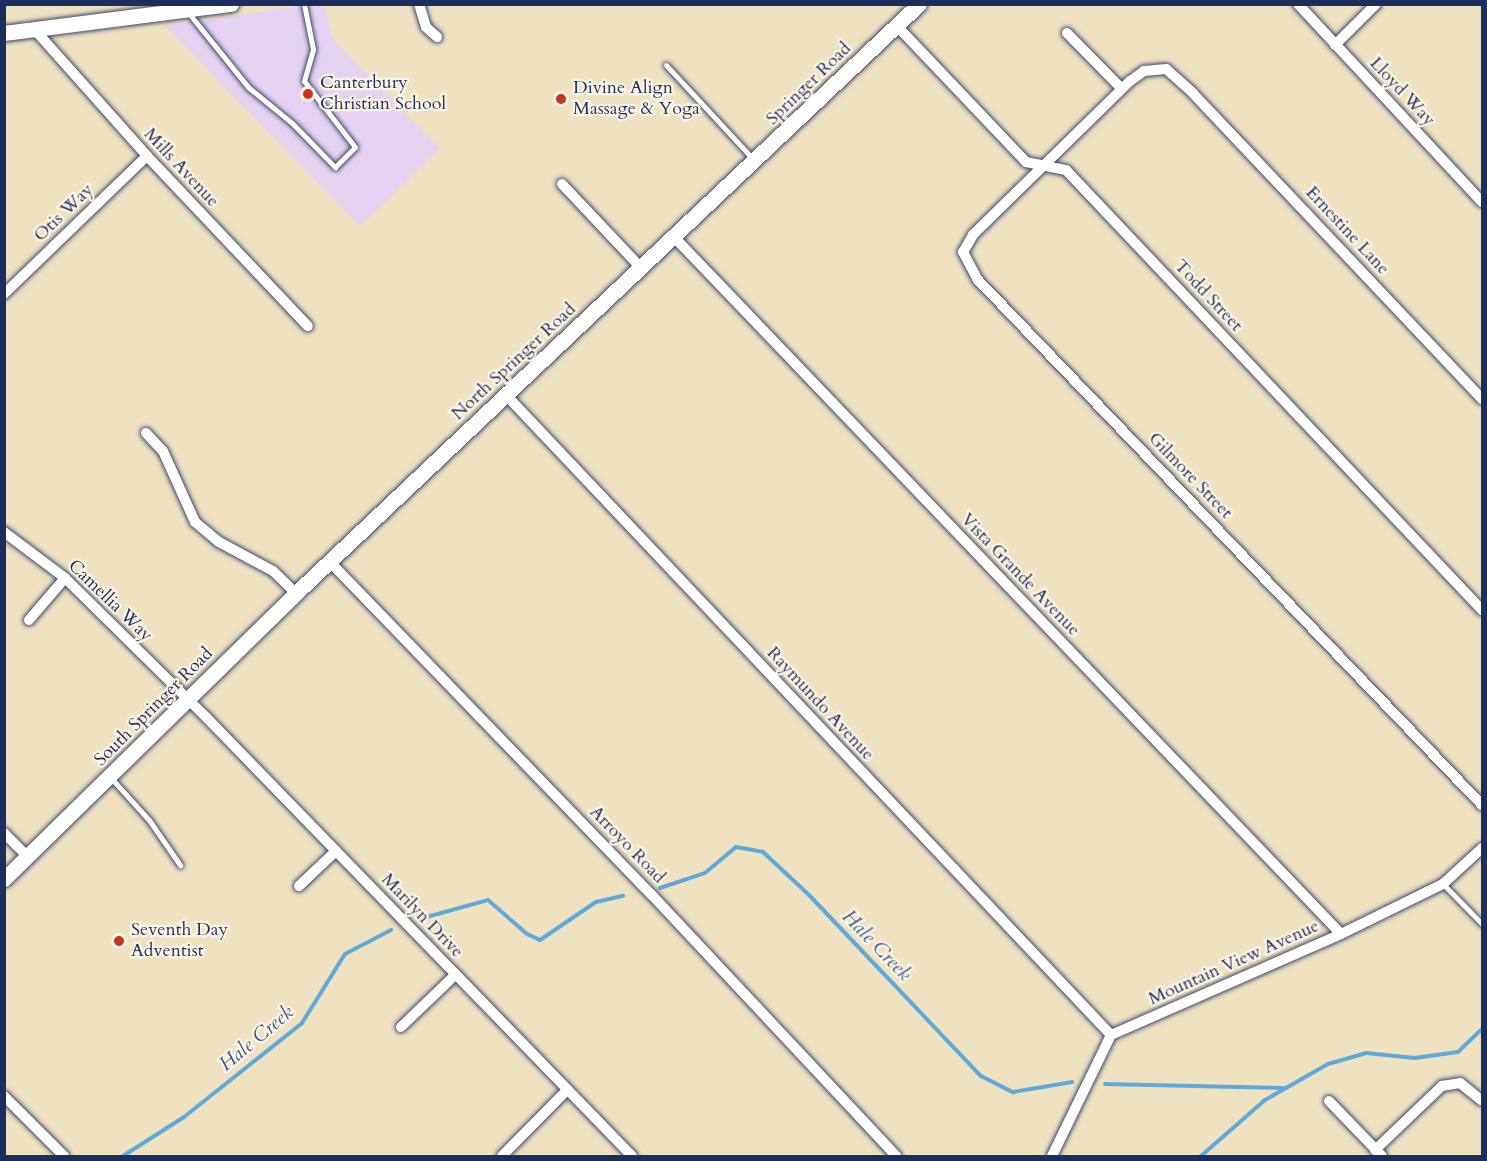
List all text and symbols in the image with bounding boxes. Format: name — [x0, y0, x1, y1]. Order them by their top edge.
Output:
street label: Springer Road — [762, 38, 856, 130]
street label: Lloyd Way — [1365, 53, 1439, 131]
place label: Canterbury Christian School — [320, 73, 446, 116]
place label: Divine Align Massage & Yoga — [573, 78, 700, 121]
marker: Canterbury Christian School — [301, 87, 315, 101]
marker: Divine Align Massage & Yoga — [554, 92, 568, 106]
street label: Mills Avenue — [139, 124, 223, 212]
street label: Otis Way — [30, 179, 98, 247]
street label: Ernestine Lane — [1301, 182, 1393, 280]
street label: Todd Street — [1169, 256, 1247, 336]
street label: North Springer Road — [447, 299, 581, 425]
street label: Gilmore Street — [1143, 428, 1237, 524]
street label: Vista Grande Avenue — [956, 509, 1084, 641]
street label: Camellia Way — [63, 555, 157, 647]
street label: South Springer Road — [90, 643, 218, 771]
street label: Raymundo Avenue — [762, 643, 878, 765]
street label: Arroyo Road — [585, 802, 669, 888]
street label: Marilyn Drive — [376, 869, 468, 963]
water label: Hale Creek — [837, 904, 917, 986]
street label: Mountain View Avenue — [1145, 916, 1323, 1010]
place label: Seventh Day Adventist — [131, 920, 228, 962]
marker: Seventh Day Adventist — [112, 934, 126, 948]
water label: Hale Creek — [214, 1000, 298, 1076]

